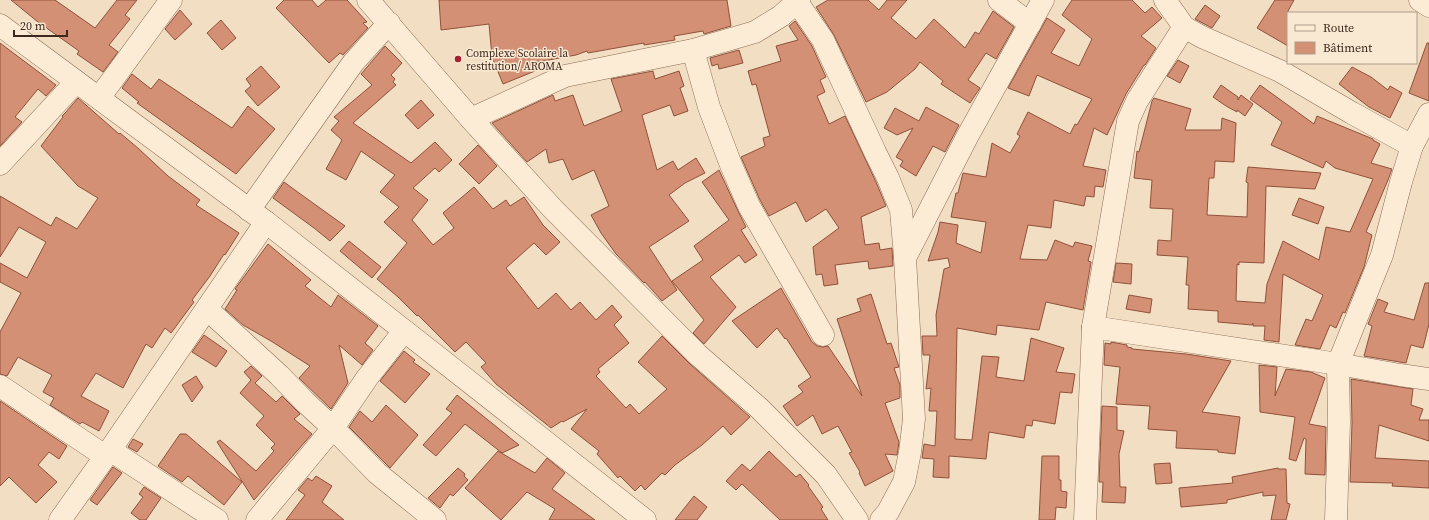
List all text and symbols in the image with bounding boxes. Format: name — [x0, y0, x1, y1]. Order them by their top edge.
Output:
scale bar — [14, 12, 67, 38]
legend — [1287, 12, 1417, 64]
text: 20 m — [20, 18, 46, 34]
text: Route — [1323, 20, 1354, 36]
text: Bâtiment — [1323, 40, 1372, 56]
place label: Complexe Scolaire la restitution/ AROMA — [466, 46, 569, 74]
marker: Complexe Scolaire la restitution/ AROMA — [453, 54, 463, 64]

